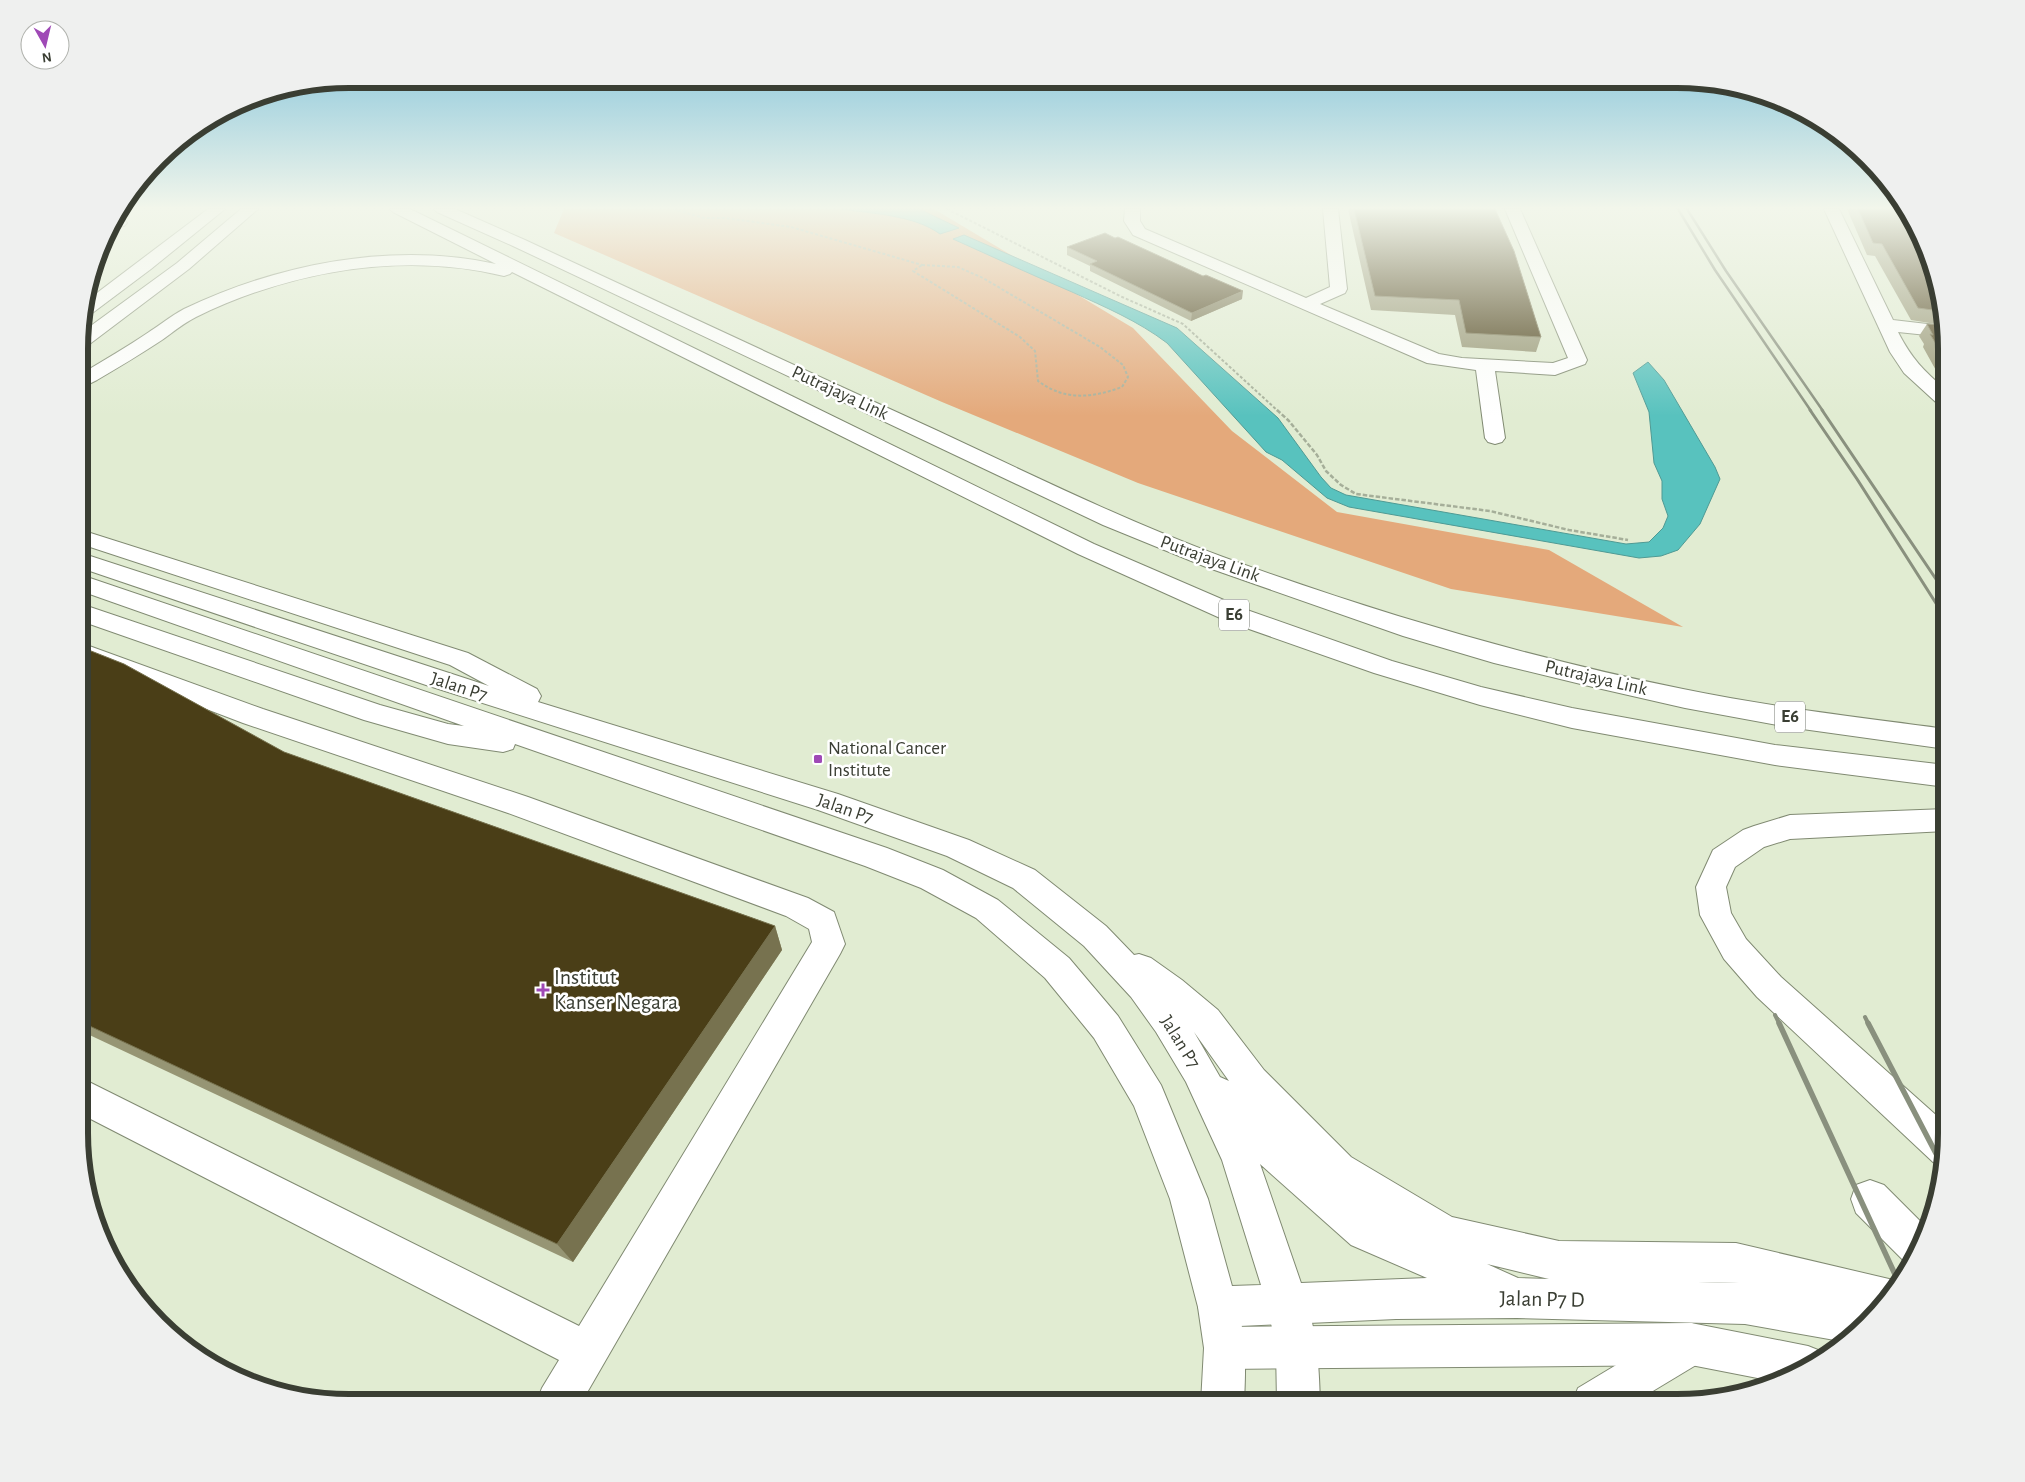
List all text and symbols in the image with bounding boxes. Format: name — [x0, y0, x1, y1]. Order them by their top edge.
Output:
north arrow — [20, 20, 70, 70]
text: N — [41, 49, 52, 64]
street label: Putrajaya Link — [789, 362, 892, 424]
street label: Putrajaya Link — [1158, 532, 1263, 586]
road number: E6 — [1219, 600, 1249, 630]
street label: Putrajaya Link — [1543, 657, 1649, 699]
street label: Jalan P7 — [428, 669, 490, 705]
road number: E6 — [1775, 702, 1805, 732]
place label: National Cancer Institute — [828, 739, 946, 780]
marker: National Cancer Institute — [812, 753, 824, 765]
street label: Jalan P7 — [814, 791, 876, 827]
place label: Institut Kanser Negara — [554, 966, 678, 1013]
marker: Institut Kanser Negara — [536, 983, 550, 997]
street label: Jalan P7 — [1156, 1012, 1204, 1072]
street label: Jalan P7 D — [1499, 1287, 1585, 1311]

